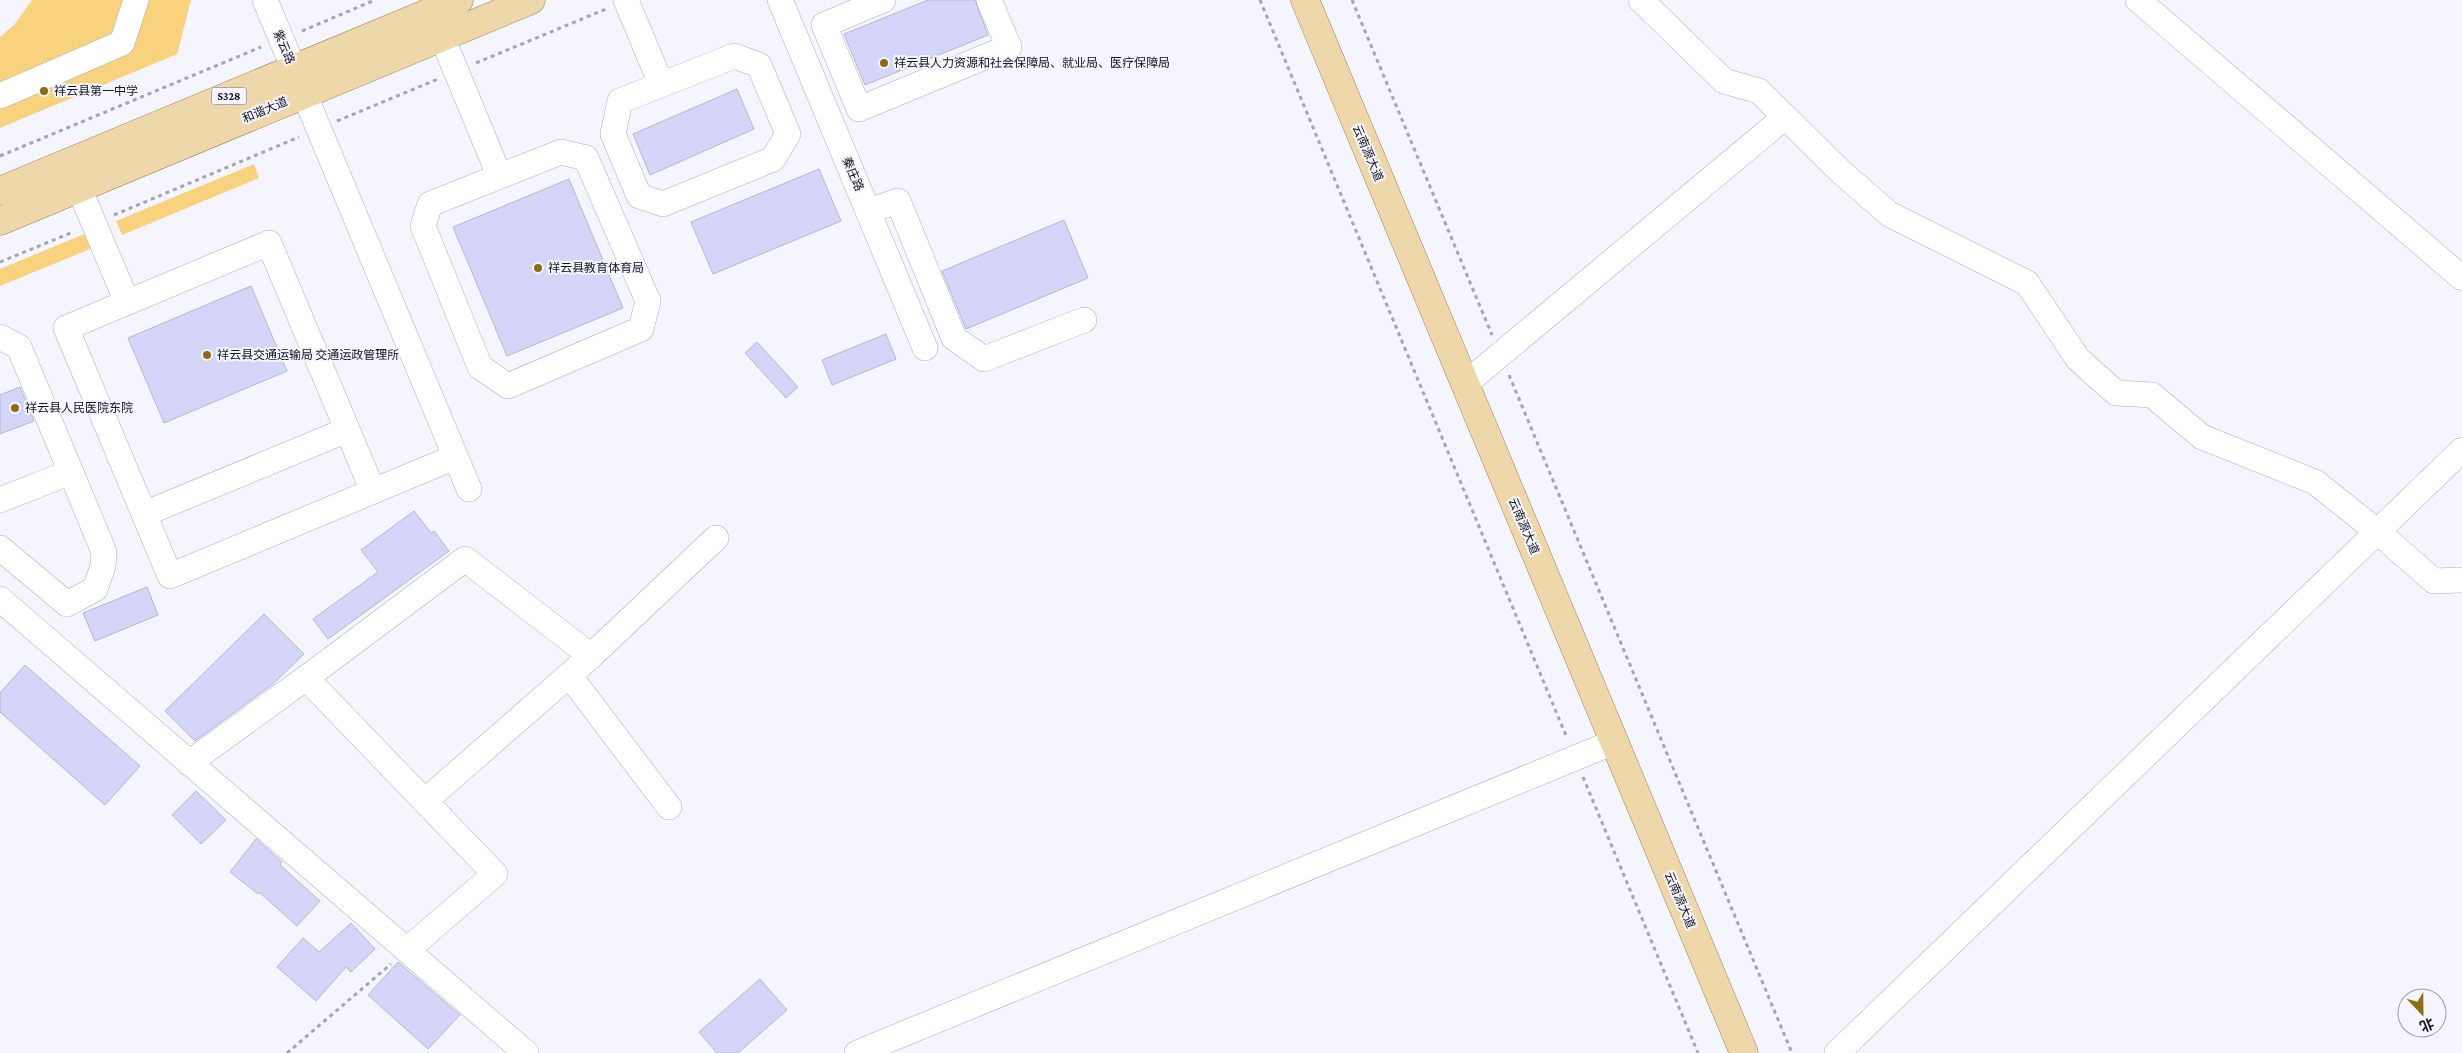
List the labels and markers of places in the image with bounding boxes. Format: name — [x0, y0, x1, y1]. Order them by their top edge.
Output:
place label: 祥云县人力资源和社会保障局、就业局、医疗保障局 — [894, 56, 1170, 70]
marker: 祥云县人力资源和社会保障局、就业局、医疗保障局 — [878, 57, 890, 69]
place label: 祥云县第一中学 — [54, 84, 138, 98]
marker: 祥云县第一中学 — [38, 85, 50, 97]
place label: 祥云县教育体育局 — [548, 261, 644, 275]
marker: 祥云县教育体育局 — [532, 262, 544, 274]
place label: 祥云县交通运输局 交通运政管理所 — [217, 348, 399, 362]
marker: 祥云县交通运输局 交通运政管理所 — [201, 349, 213, 361]
place label: 祥云县人民医院东院 — [25, 401, 133, 415]
marker: 祥云县人民医院东院 — [9, 402, 21, 414]

